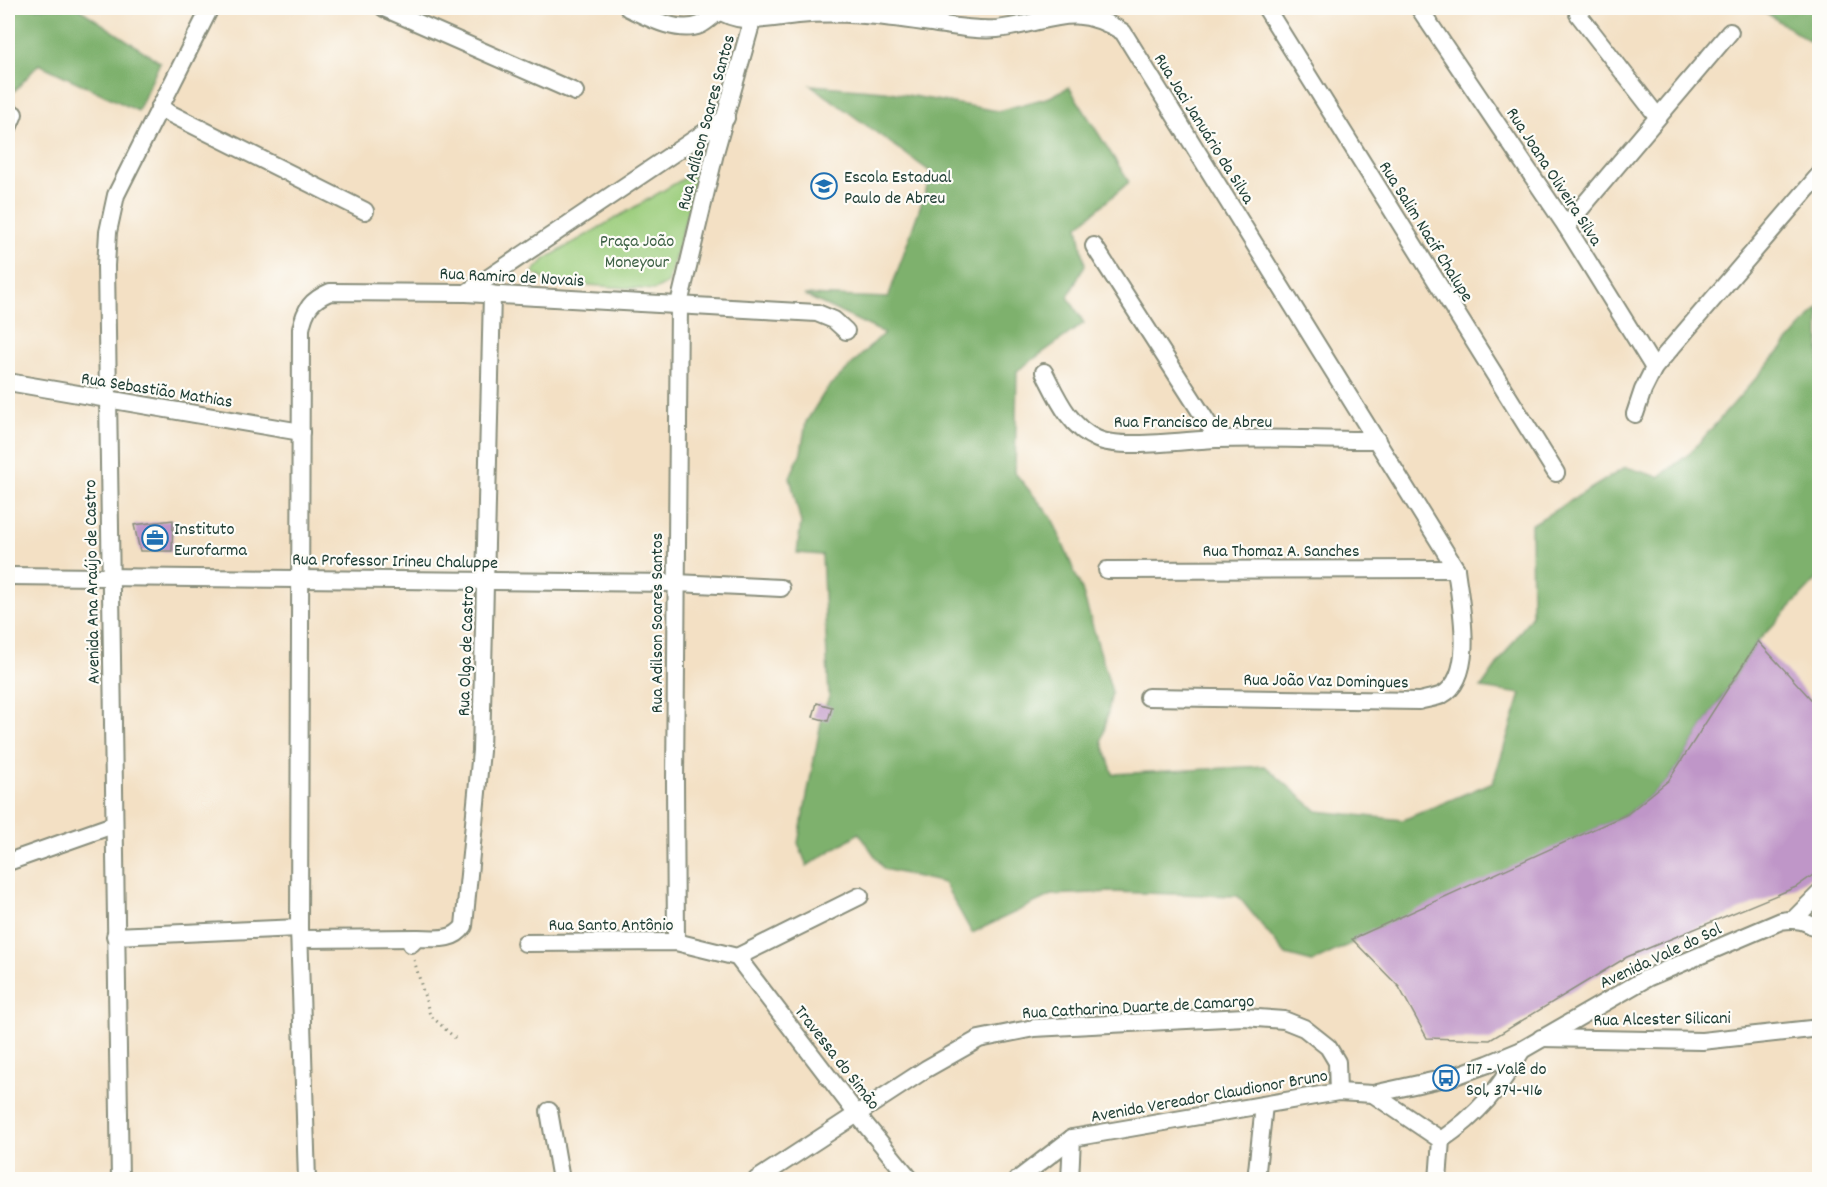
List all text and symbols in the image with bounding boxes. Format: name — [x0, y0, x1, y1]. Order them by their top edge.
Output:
street label: Rua Adílson Soares Santos — [672, 32, 743, 213]
street label: Rua Jaci Januário da Silva — [1146, 49, 1260, 210]
street label: Rua Joana Oliveira Silva — [1499, 103, 1607, 252]
street label: Rua Salim Nacif Chalupe — [1371, 157, 1478, 308]
place label: Escola Estadual Paulo de Abreu — [844, 166, 952, 212]
school or university icon: Escola Estadual Paulo de Abreu — [809, 171, 839, 201]
park label: Praça João Moneyour — [600, 230, 674, 276]
street label: Rua Ramiro de Novais — [439, 262, 585, 295]
street label: Rua Sebastião Mathias — [79, 367, 234, 416]
street label: Rua Francisco de Abreu — [1114, 411, 1272, 436]
street label: Avenida Ana Araújo de Castro — [79, 479, 108, 685]
place label: Instituto Eurofarma — [174, 518, 247, 564]
office icon: Instituto Eurofarma — [140, 523, 170, 553]
street label: Rua Adilson Soares Santos — [646, 533, 671, 713]
street label: Rua Thomaz A. Sanches — [1203, 540, 1359, 565]
street label: Rua Professor Irineu Chaluppe — [292, 548, 498, 577]
street label: Rua Olga de Castro — [453, 585, 482, 717]
street label: Rua João Vaz Domingues — [1243, 669, 1409, 696]
street label: Rua Santo Antônio — [549, 914, 673, 939]
street label: Avenida Vale do Sol — [1596, 918, 1727, 997]
street label: Rua Catharina Duarte de Camargo — [1021, 990, 1255, 1027]
street label: Travessa do Simão — [787, 1001, 885, 1116]
street label: Rua Alcester Silicani — [1593, 1007, 1731, 1034]
place label: I17 - Valê do Sol, 374-416 — [1466, 1058, 1547, 1104]
bus stop icon: I17 - Valê do Sol, 374-416 — [1431, 1063, 1461, 1093]
street label: Avenida Vereador Claudionor Bruno — [1089, 1064, 1330, 1131]

